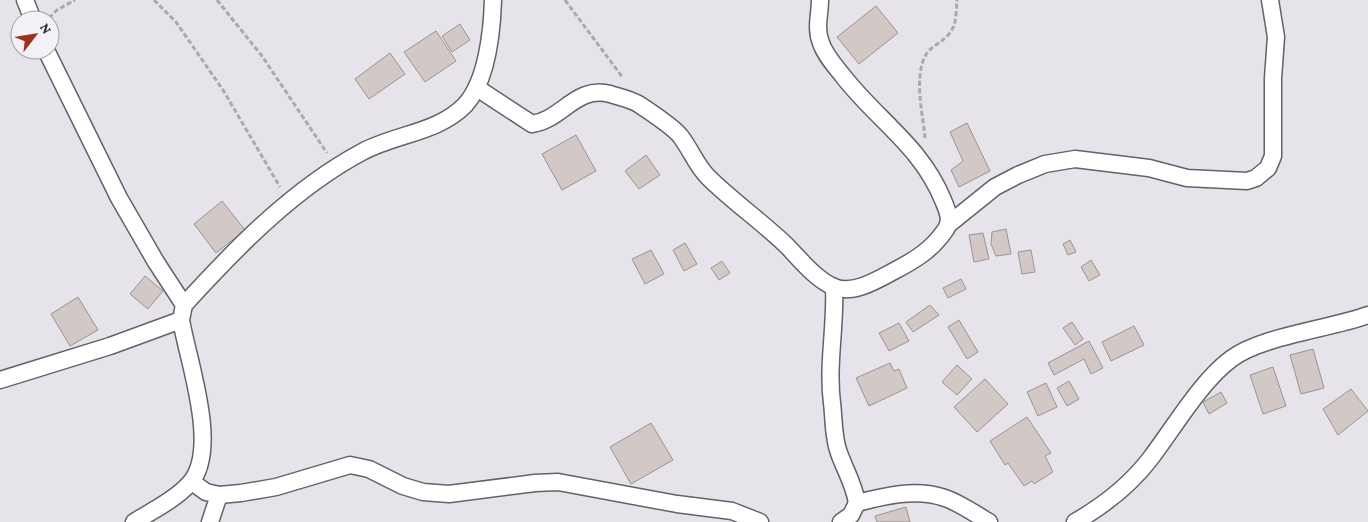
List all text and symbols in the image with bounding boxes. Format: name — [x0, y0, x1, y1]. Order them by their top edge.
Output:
north arrow — [10, 10, 60, 60]
text: N — [37, 20, 56, 37]

